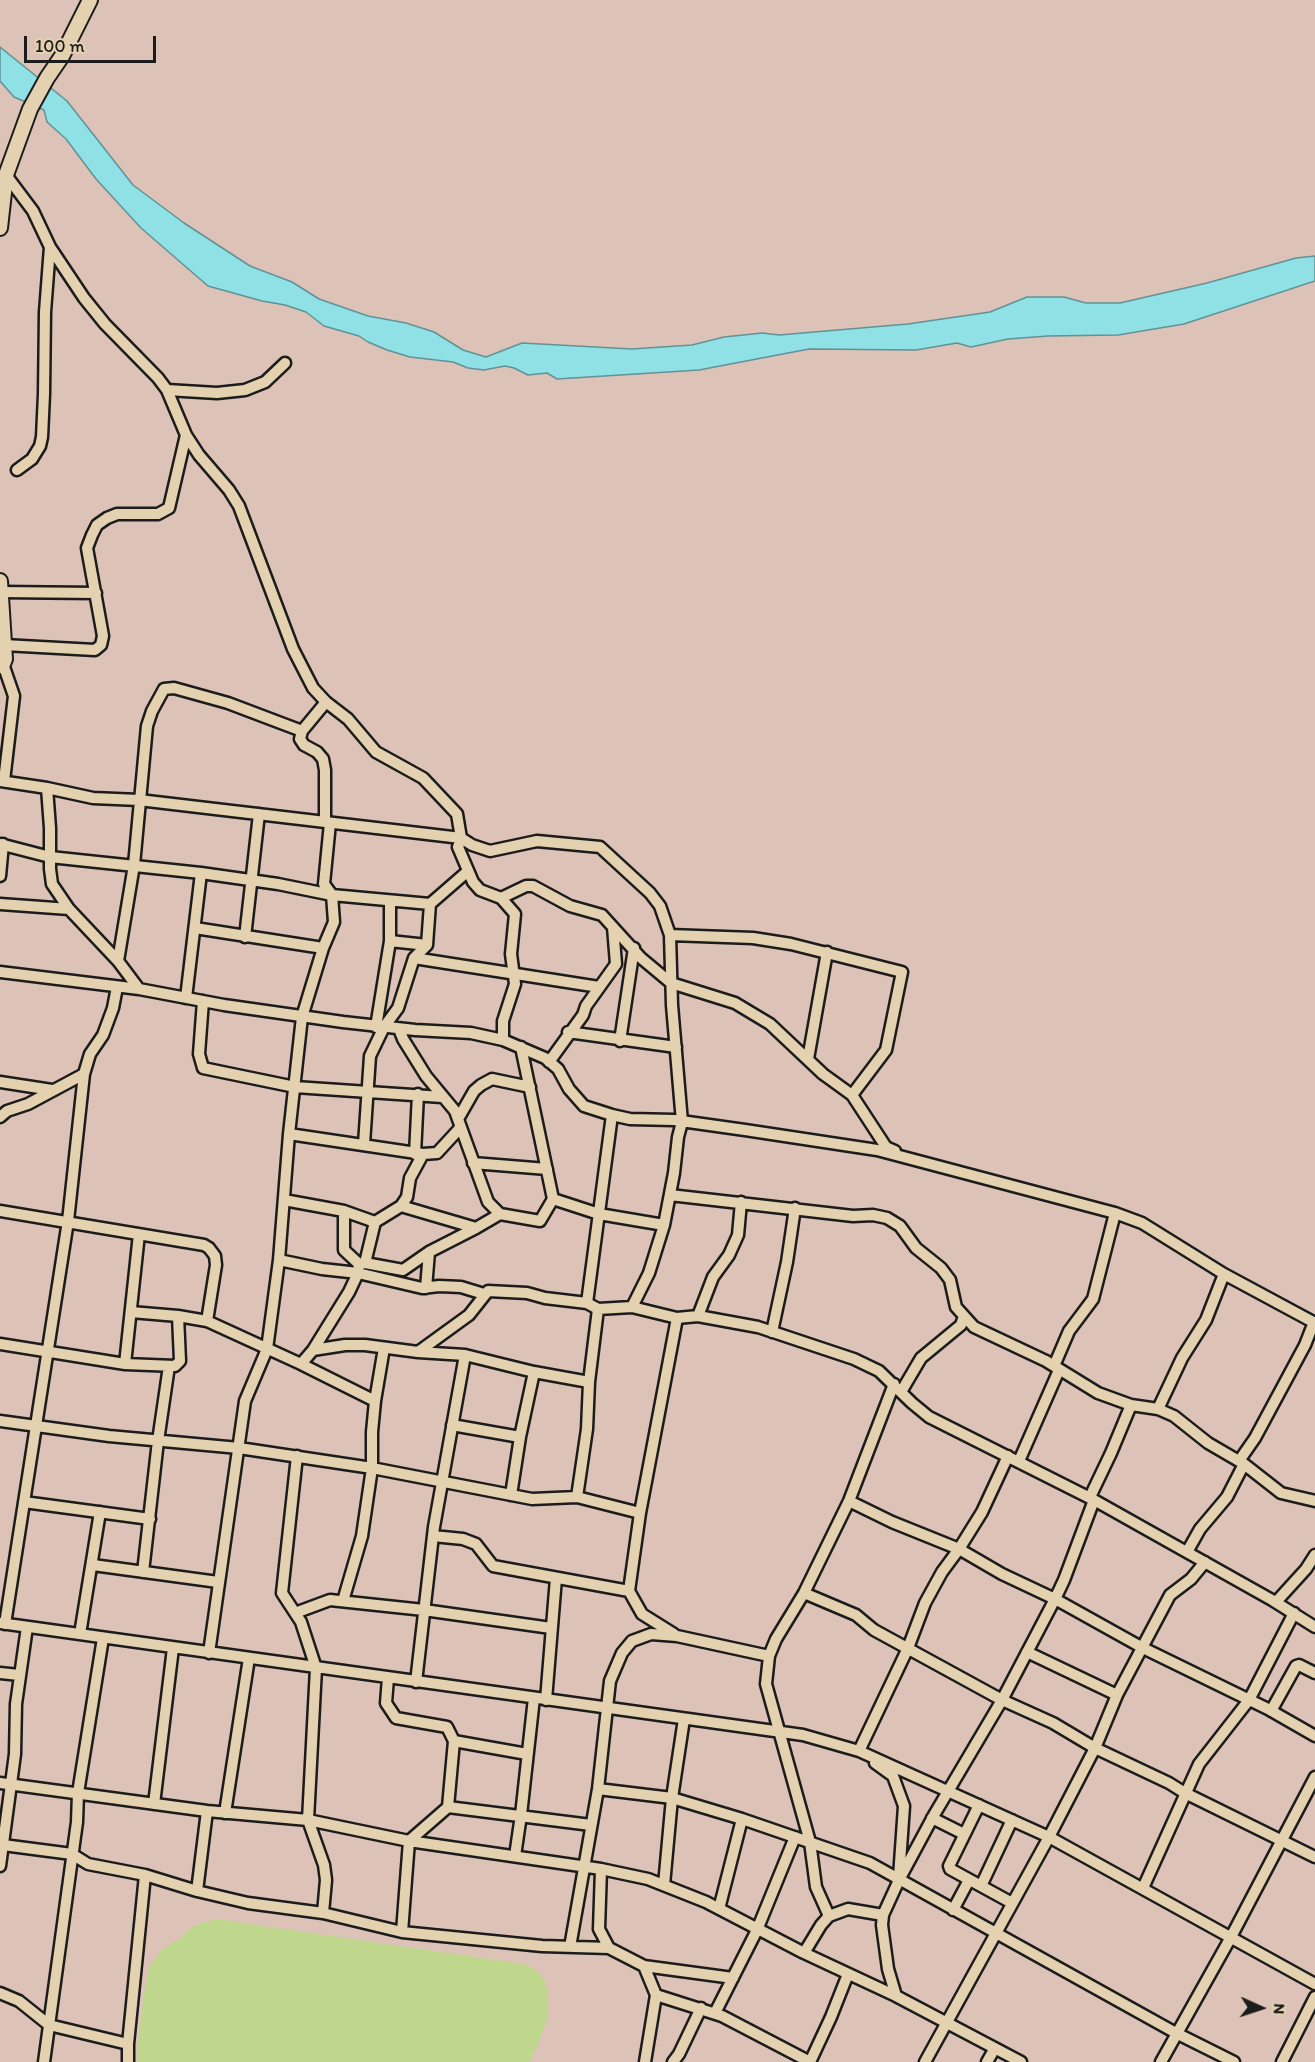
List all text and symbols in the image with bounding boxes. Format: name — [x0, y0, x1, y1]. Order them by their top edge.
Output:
scale bar — [27, 24, 159, 62]
text: 100 m — [35, 35, 85, 57]
north arrow — [1231, 1978, 1291, 2038]
text: N — [1270, 2003, 1289, 2015]

